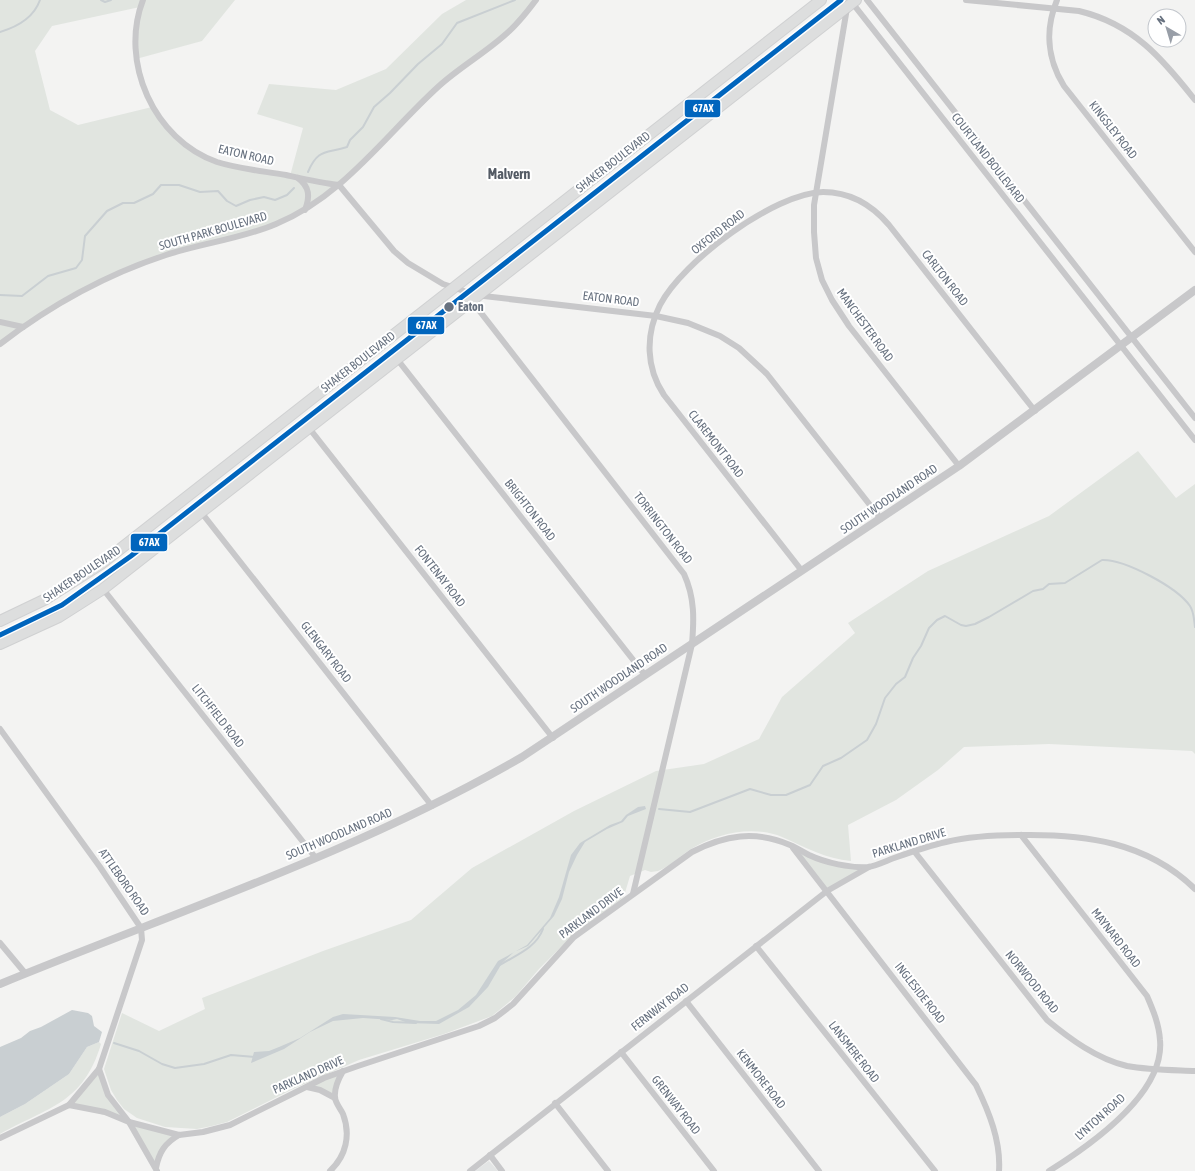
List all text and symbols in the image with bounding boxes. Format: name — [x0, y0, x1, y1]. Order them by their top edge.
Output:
north arrow — [1147, 8, 1187, 48]
text: N — [1155, 13, 1167, 27]
street label: KINGSLEY ROAD — [1086, 98, 1140, 162]
line badge: 67AX — [684, 99, 721, 118]
text: 67AX — [693, 102, 714, 114]
street label: COURTLAND BOULEVARD — [949, 110, 1028, 206]
street label: SHAKER BOULEVARD — [573, 129, 653, 195]
street label: EATON ROAD — [217, 142, 275, 168]
district label: Malvern — [488, 166, 530, 182]
street label: OXFORD ROAD — [688, 207, 748, 257]
street label: SOUTH PARK BOULEVARD — [157, 209, 269, 253]
street label: CARLTON ROAD — [919, 247, 971, 309]
street label: MANCHESTER ROAD — [834, 286, 896, 365]
street label: EATON ROAD — [582, 289, 640, 309]
marker: Eaton — [442, 300, 456, 314]
place label: Eaton — [458, 300, 484, 314]
line badge: 67AX — [407, 316, 445, 335]
text: 67AX — [416, 319, 437, 331]
street label: SHAKER BOULEVARD — [318, 329, 398, 395]
street label: CLAREMONT ROAD — [685, 408, 747, 481]
street label: SOUTH WOODLAND ROAD — [838, 461, 940, 537]
street label: BRIGHTON ROAD — [502, 476, 559, 544]
street label: TORRINGTON ROAD — [631, 489, 695, 567]
line badge: 67AX — [130, 533, 168, 552]
text: 67AX — [139, 536, 160, 548]
street label: FONTENAY ROAD — [412, 542, 469, 610]
street label: SHAKER BOULEVARD — [41, 543, 124, 605]
street label: GLENGARY ROAD — [298, 619, 354, 686]
street label: SOUTH WOODLAND ROAD — [568, 640, 670, 716]
street label: LITCHFIELD ROAD — [189, 682, 247, 751]
street label: SOUTH WOODLAND ROAD — [284, 805, 394, 863]
street label: PARKLAND DRIVE — [871, 825, 947, 861]
street label: ATTLEBORO ROAD — [96, 846, 152, 918]
street label: PARKLAND DRIVE — [556, 885, 626, 941]
street label: MAYNARD ROAD — [1088, 906, 1144, 971]
street label: NORWOOD ROAD — [1003, 948, 1062, 1016]
street label: INGLESIDE ROAD — [892, 960, 948, 1026]
street label: FERNWAY ROAD — [628, 980, 692, 1034]
street label: LANSMERE ROAD — [826, 1019, 882, 1086]
street label: KENMORE ROAD — [734, 1047, 789, 1112]
street label: PARKLAND DRIVE — [270, 1053, 346, 1097]
street label: GRENWAY ROAD — [649, 1073, 703, 1137]
street label: LYNTON ROAD — [1072, 1091, 1128, 1143]

